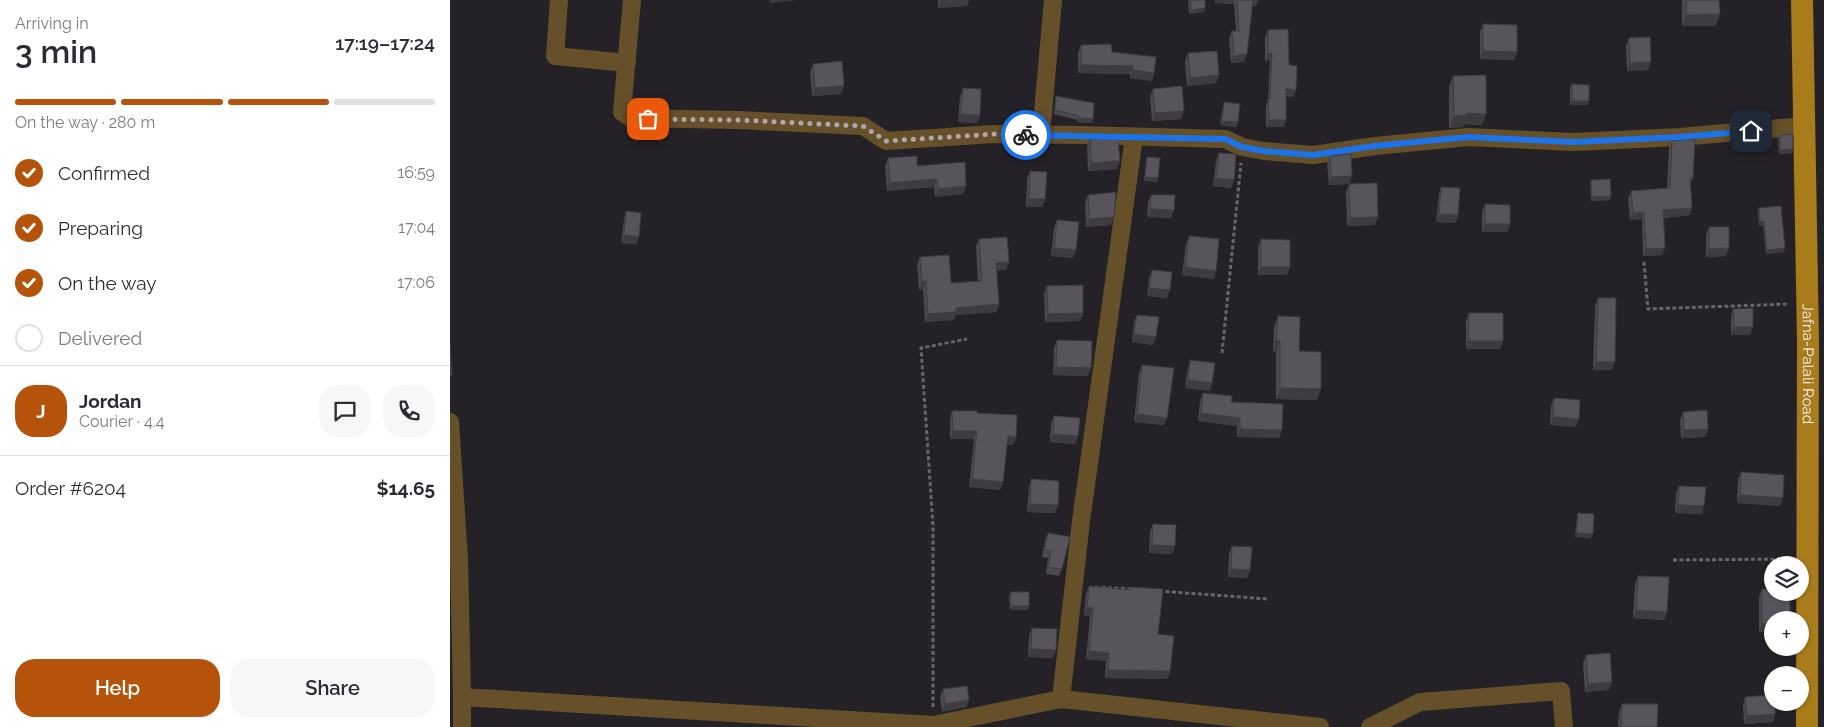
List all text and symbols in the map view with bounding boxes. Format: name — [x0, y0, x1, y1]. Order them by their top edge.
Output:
text: Arriving in — [15, 14, 89, 33]
text: 17:19–17:24 — [335, 32, 435, 54]
text: 3 min — [15, 33, 97, 70]
pin — [627, 98, 669, 140]
icon: bag — [634, 105, 662, 133]
courier — [1001, 110, 1051, 160]
pin — [1730, 110, 1772, 152]
text: On the way · 280 m — [15, 113, 155, 132]
icon: home — [1737, 117, 1765, 145]
icon: bike — [1012, 121, 1040, 149]
icon: check — [15, 159, 43, 187]
text: Confirmed — [58, 162, 150, 184]
text: 16:59 — [397, 163, 435, 182]
icon: check — [15, 214, 43, 242]
text: Preparing — [58, 217, 143, 239]
text: 17:04 — [398, 218, 435, 237]
icon: check — [15, 269, 43, 297]
text: On the way — [58, 272, 157, 294]
text: 17:06 — [397, 273, 435, 292]
street label: Jafna-Palali Road — [1798, 304, 1817, 424]
text: Delivered — [58, 327, 142, 349]
button: chat — [319, 385, 371, 437]
button: phone — [383, 385, 435, 437]
text: Jordan — [79, 390, 142, 412]
text: J — [36, 400, 46, 422]
text: Courier · 4.4 — [79, 412, 164, 431]
text: Order #6204 — [15, 477, 126, 499]
text: $14.65 — [376, 477, 435, 499]
map controls — [1764, 556, 1809, 711]
button: layers — [1764, 556, 1809, 601]
button: + — [1764, 611, 1809, 656]
button: Help — [15, 659, 220, 717]
button: Share — [230, 659, 435, 717]
button: − — [1764, 666, 1809, 711]

